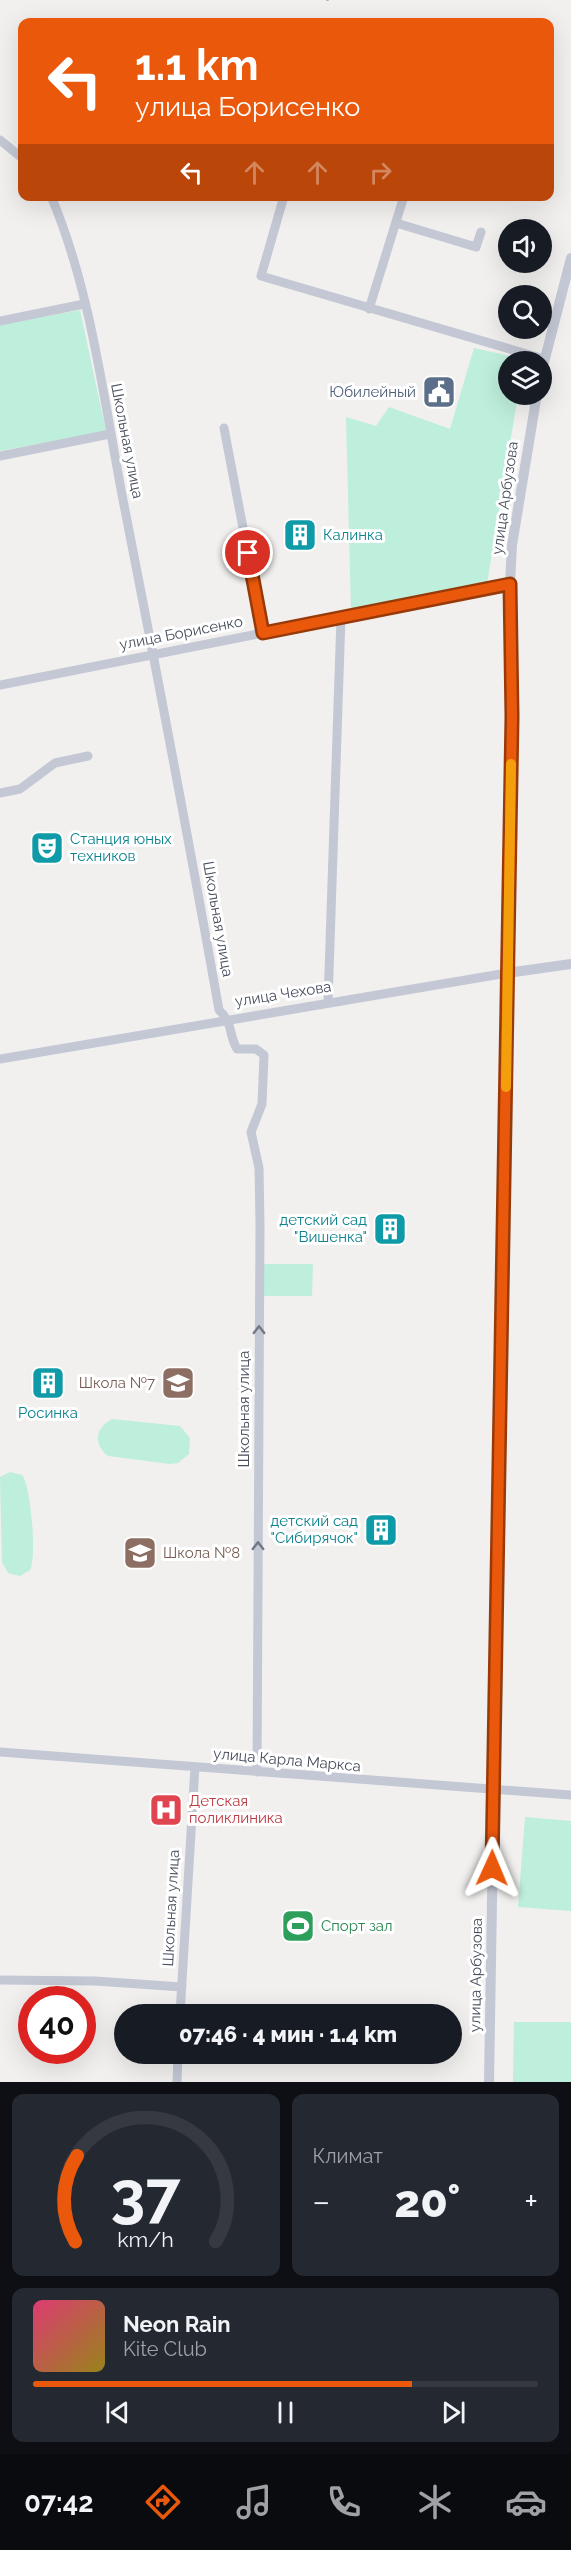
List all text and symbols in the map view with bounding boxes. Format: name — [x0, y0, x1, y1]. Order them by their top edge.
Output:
text: 1.1 km — [135, 41, 259, 90]
icon: left — [36, 42, 114, 120]
text: улица Борисенко — [135, 91, 360, 122]
icon: left — [175, 156, 208, 189]
icon: ahead — [238, 156, 271, 189]
icon: ahead — [301, 156, 334, 189]
icon: right — [364, 156, 397, 189]
map controls — [498, 219, 552, 405]
button: sound — [498, 219, 552, 273]
button: search — [498, 285, 552, 339]
button: layers — [498, 351, 552, 405]
public building icon: Юбилейный — [421, 374, 457, 410]
street label: Школьная улица — [107, 382, 147, 500]
place label: Юбилейный — [329, 383, 416, 401]
street label: улица Арбузова — [488, 440, 522, 556]
building icon: Калинка — [282, 517, 318, 553]
place label: Калинка — [323, 526, 383, 544]
pin — [222, 527, 273, 578]
icon: arrive — [231, 536, 264, 569]
street label: улица Борисенко — [118, 612, 244, 654]
theatre icon: Станция юных техников — [29, 830, 65, 866]
place label: Станция юных техников — [70, 830, 172, 865]
street label: Школьная улица — [199, 860, 237, 978]
street label: улица Чехова — [233, 977, 333, 1011]
place label: детский сад "Вишенка" — [280, 1211, 367, 1246]
building icon: детский сад "Вишенка" — [372, 1211, 408, 1247]
one-way arrow — [253, 1325, 265, 1334]
street label: Школьная улица — [235, 1351, 253, 1467]
building icon: Росинка — [30, 1365, 66, 1401]
school or university icon: Школа №7 — [160, 1365, 196, 1401]
place label: Школа №7 — [79, 1374, 155, 1392]
place label: Росинка — [18, 1404, 78, 1422]
place label: детский сад "Сибирячок" — [271, 1512, 358, 1547]
building icon: детский сад "Сибирячок" — [363, 1512, 399, 1548]
school or university icon: Школа №8 — [122, 1535, 158, 1571]
one-way arrow — [252, 1541, 264, 1550]
place label: Школа №8 — [163, 1544, 240, 1562]
street label: улица Карла Маркса — [212, 1745, 362, 1775]
hospital icon: Детская поликлиника — [148, 1792, 184, 1828]
place label: Детская поликлиника — [189, 1792, 283, 1827]
position arrow — [460, 1836, 524, 1900]
street label: Школьная улица — [159, 1849, 183, 1967]
sports icon: Спорт зал — [280, 1908, 316, 1944]
place label: Спорт зал — [321, 1917, 393, 1935]
street label: улица Арбузова — [466, 1918, 486, 2032]
speed limit sign: 40 — [18, 1986, 96, 2064]
text: 07:46 · 4 мин · 1.4 km — [179, 2021, 397, 2047]
text: Климат — [313, 2144, 383, 2168]
text: 37 — [111, 2157, 182, 2231]
text: 20° — [394, 2175, 460, 2228]
text: − — [313, 2182, 330, 2221]
text: + — [524, 2182, 538, 2221]
text: km/h — [117, 2227, 174, 2252]
text: Neon Rain — [123, 2311, 231, 2337]
text: Kite Club — [123, 2337, 207, 2361]
icon: previous — [101, 2396, 134, 2429]
icon: pause — [269, 2396, 302, 2429]
icon: next — [437, 2396, 470, 2429]
icon: directions — [142, 2481, 184, 2523]
icon: music — [233, 2481, 275, 2523]
icon: phone — [323, 2481, 365, 2523]
icon: climate — [414, 2481, 456, 2523]
icon: car — [505, 2481, 547, 2523]
text: 07:42 — [24, 2487, 93, 2518]

